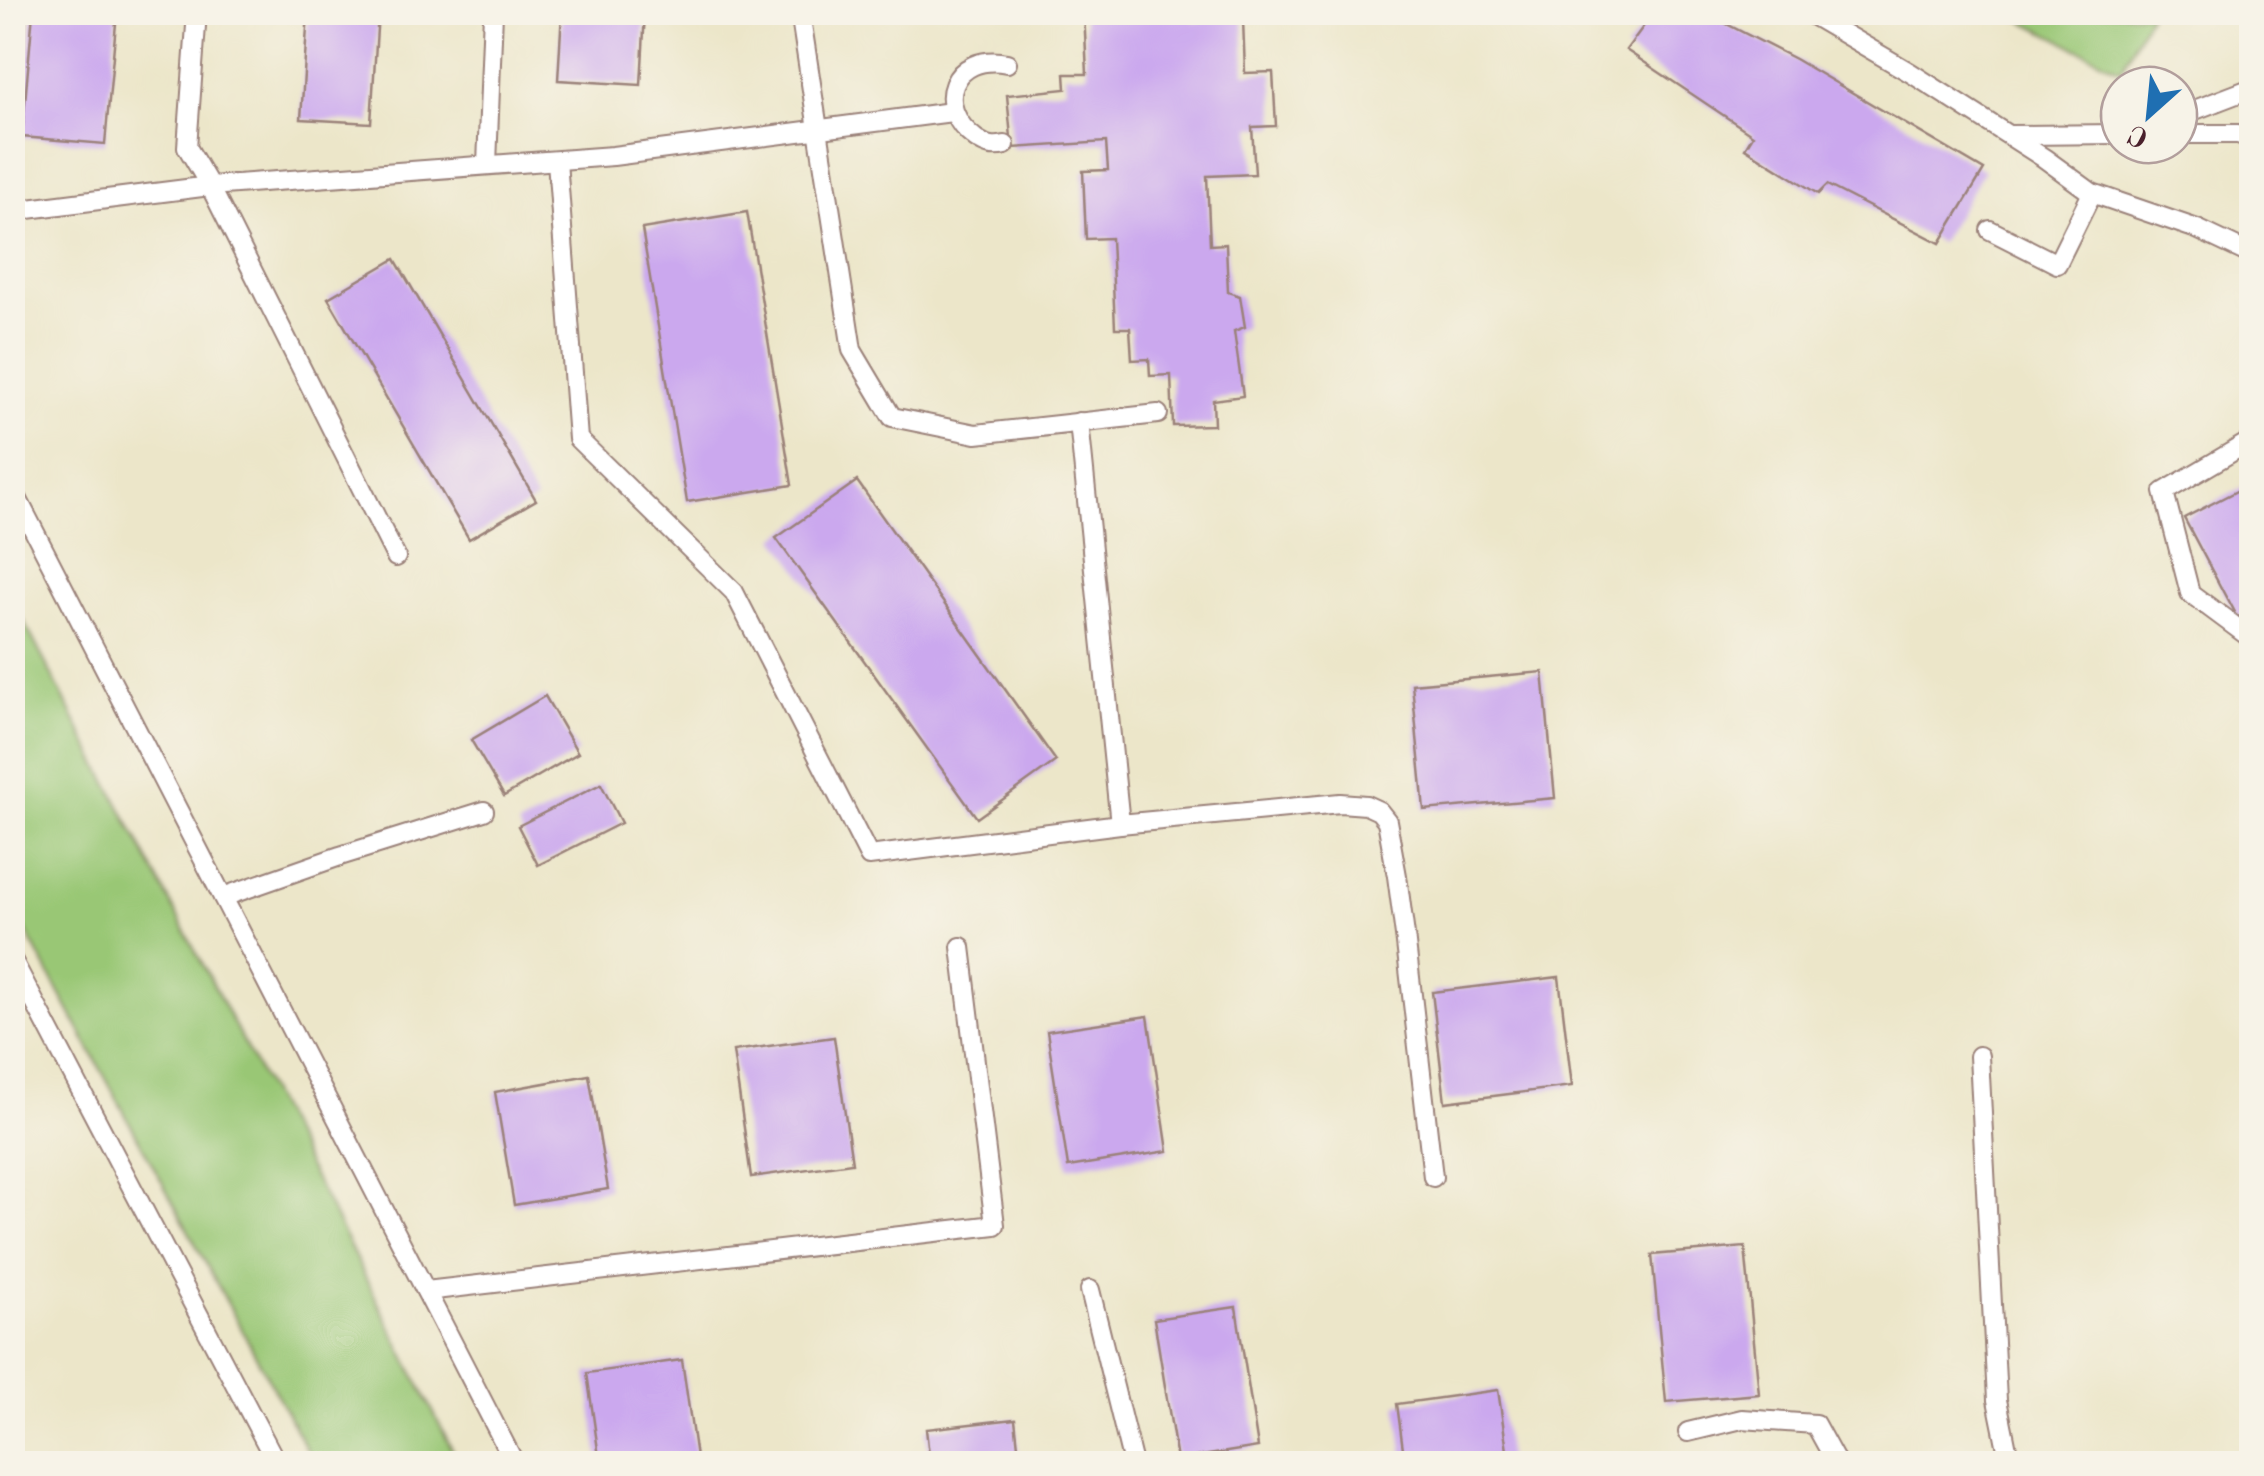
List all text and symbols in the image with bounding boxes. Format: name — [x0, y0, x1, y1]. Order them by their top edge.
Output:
north arrow — [2099, 65, 2199, 165]
text: С — [2124, 118, 2154, 152]

